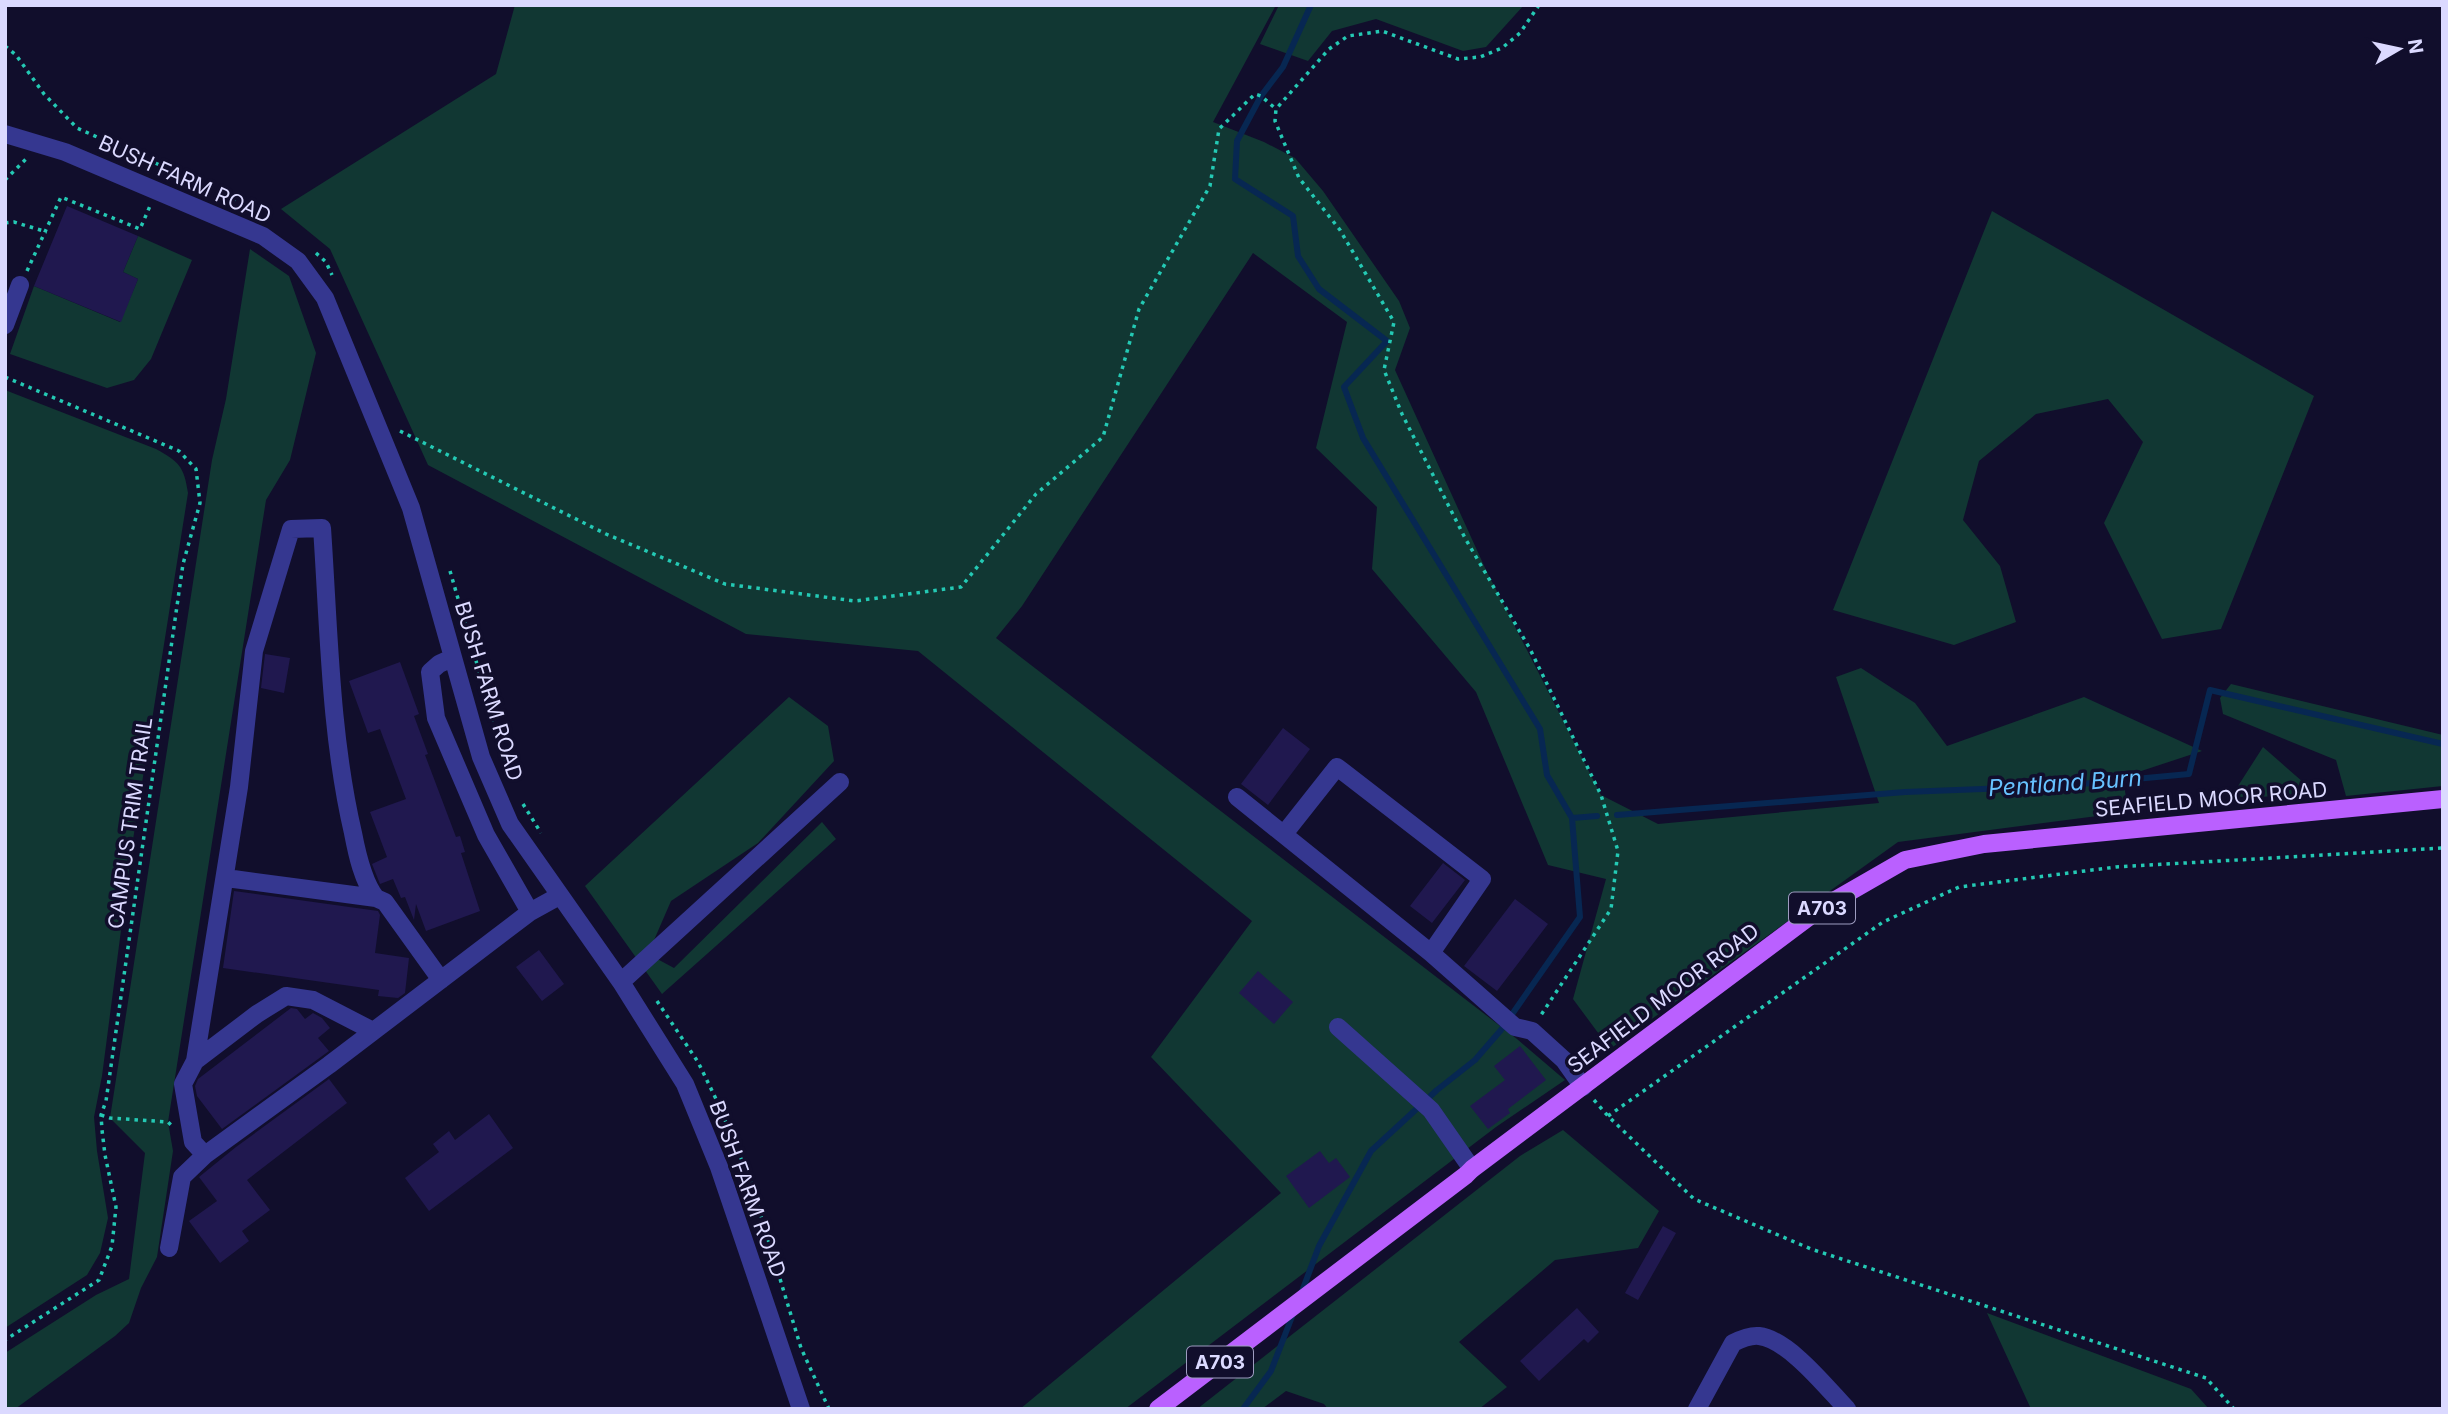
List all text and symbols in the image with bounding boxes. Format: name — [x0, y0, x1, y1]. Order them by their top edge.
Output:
north arrow — [2364, 14, 2434, 84]
text: N — [2403, 37, 2428, 55]
street label: BUSH FARM ROAD — [95, 130, 275, 228]
street label: BUSH FARM ROAD — [450, 598, 528, 784]
street label: CAMPUS TRIM TRAIL — [103, 716, 157, 930]
water label: Pentland Burn — [1987, 764, 2143, 802]
street label: SEAFIELD MOOR ROAD — [2094, 776, 2328, 822]
road number: A703 — [1789, 893, 1855, 924]
street label: SEAFIELD MOOR ROAD — [1562, 918, 1764, 1078]
street label: BUSH FARM ROAD — [704, 1097, 792, 1281]
road number: A703 — [1187, 1346, 1253, 1378]

